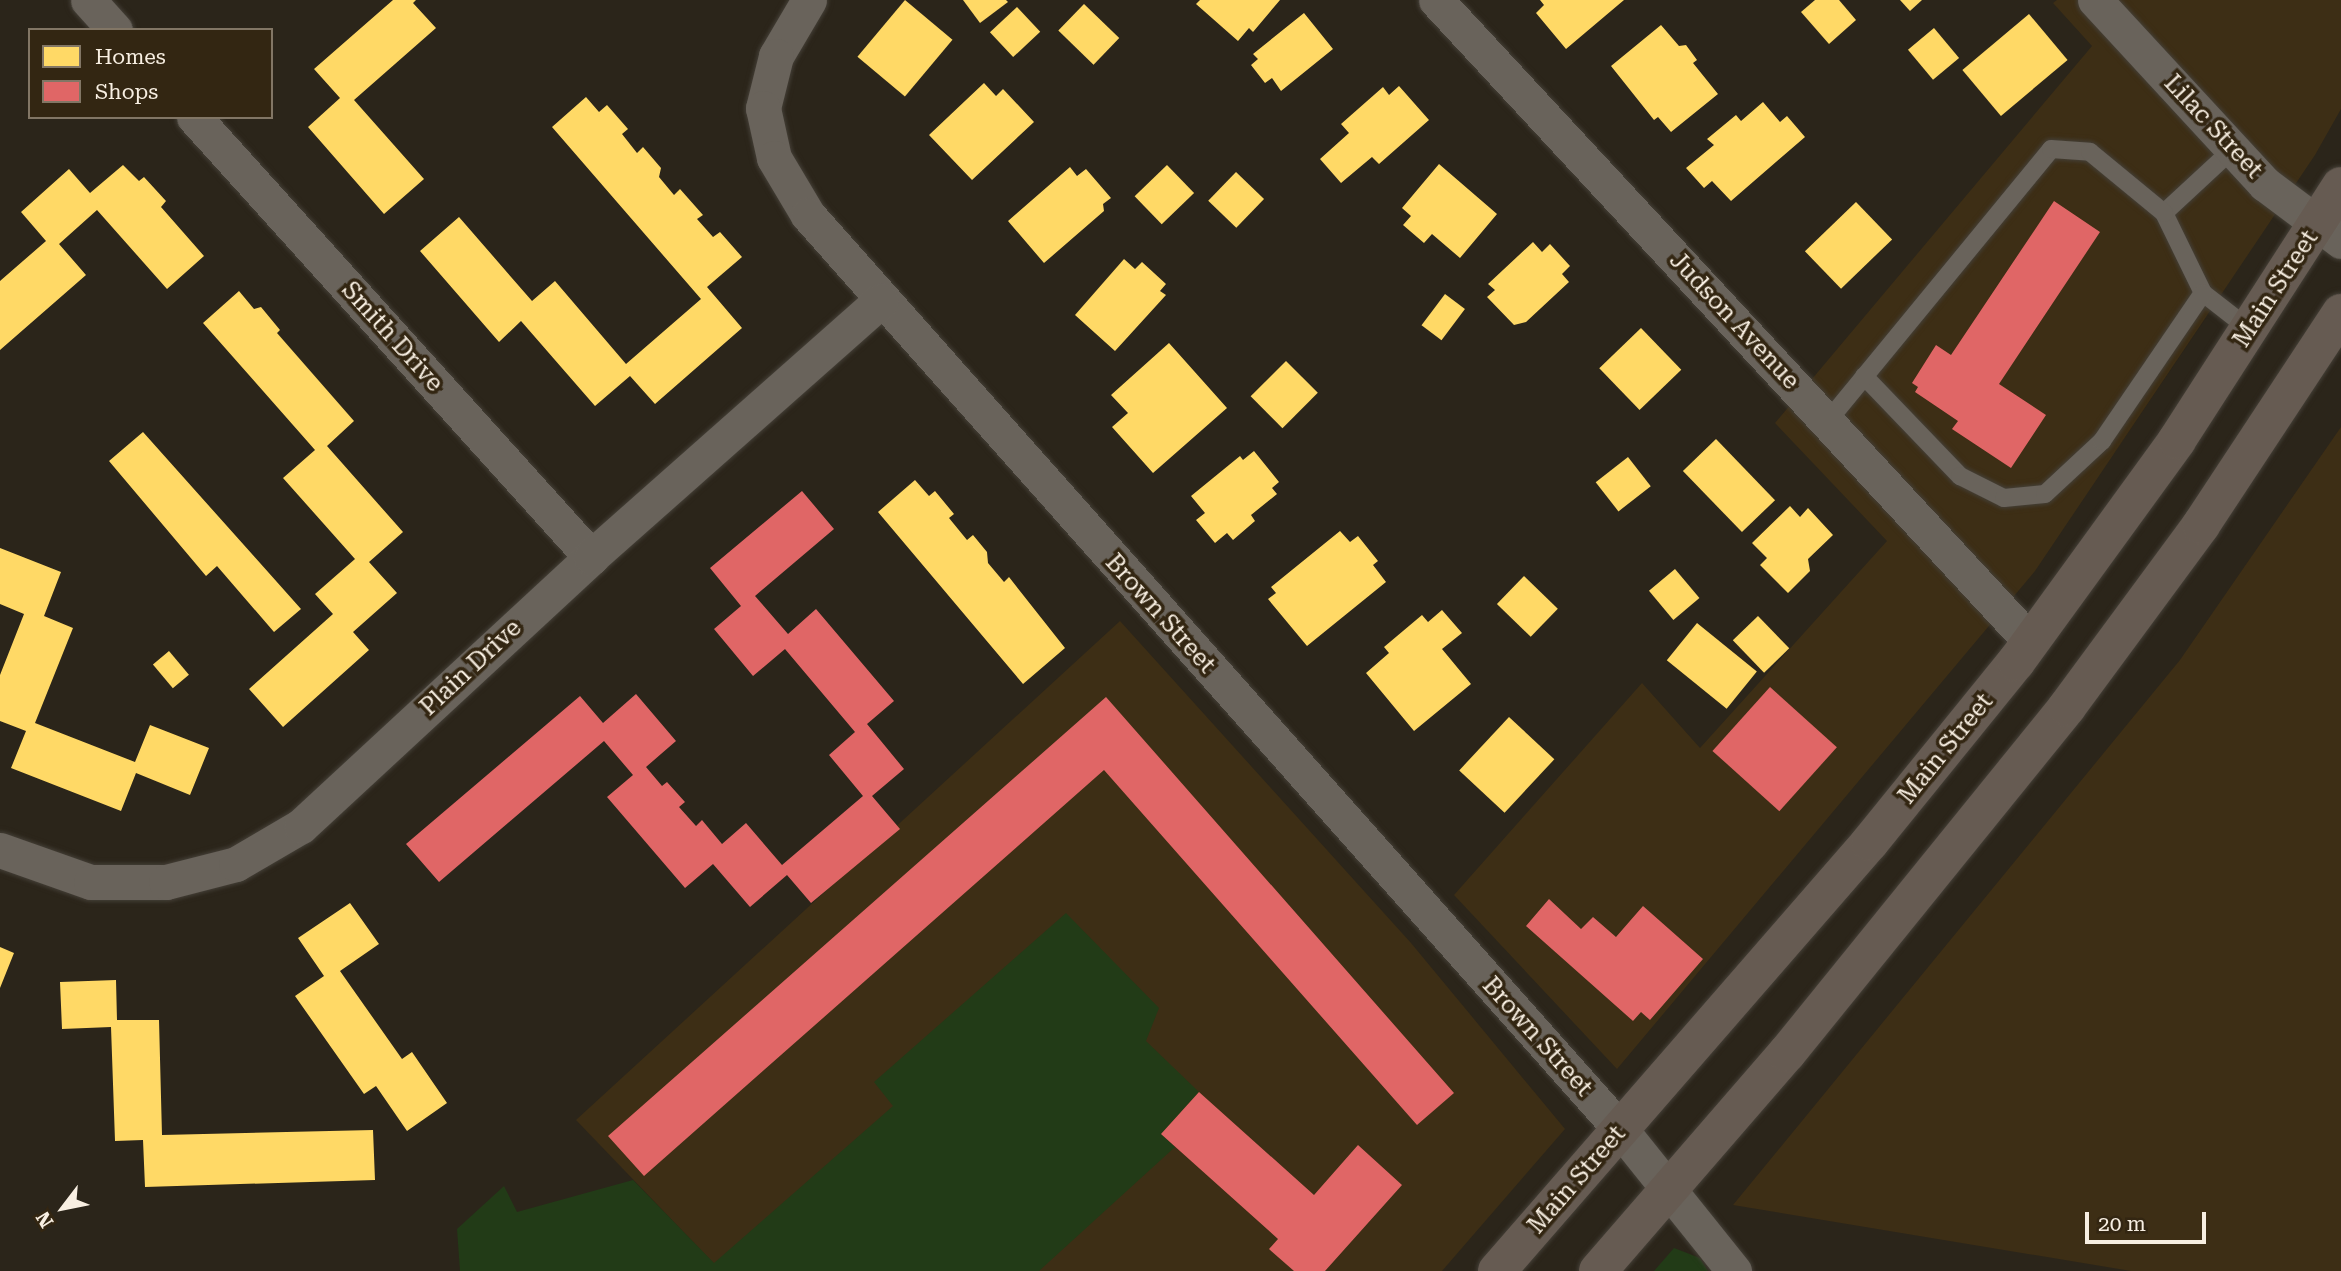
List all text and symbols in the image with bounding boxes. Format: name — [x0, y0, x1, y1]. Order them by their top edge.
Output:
legend — [28, 28, 273, 119]
text: Homes — [95, 45, 166, 69]
street label: Lilac Street — [2158, 69, 2268, 185]
text: Shops — [95, 80, 158, 104]
street label: Main Street — [2228, 225, 2324, 353]
street label: Judson Avenue — [1663, 246, 1805, 396]
street label: Smith Drive — [335, 276, 449, 398]
street label: Brown Street — [1099, 549, 1221, 679]
street label: Plain Drive — [415, 614, 527, 722]
street label: Main Street — [1893, 688, 1999, 810]
street label: Brown Street — [1476, 972, 1598, 1102]
street label: Main Street — [1522, 1120, 1632, 1240]
north arrow — [28, 1173, 98, 1243]
scale bar — [2089, 1198, 2210, 1242]
text: N — [31, 1207, 58, 1232]
text: 20 m — [2098, 1212, 2146, 1236]

